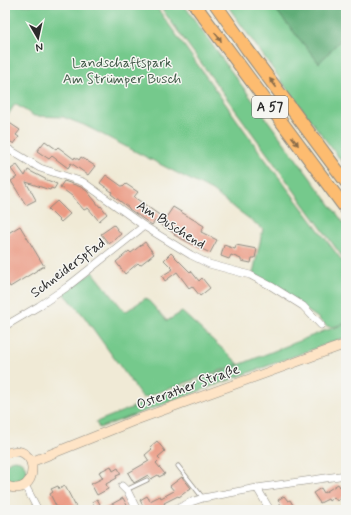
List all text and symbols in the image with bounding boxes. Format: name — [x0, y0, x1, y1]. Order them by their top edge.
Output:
north arrow — [18, 18, 58, 58]
one-way arrow — [214, 31, 222, 42]
text: N — [35, 39, 44, 54]
park label: Landschaftspark Am Strümper Busch — [63, 54, 182, 88]
one-way arrow — [268, 78, 277, 89]
road number: A 57 — [252, 96, 288, 118]
one-way arrow — [291, 136, 300, 147]
street label: Am Buschend — [133, 197, 209, 253]
street label: Schneiderspfad — [27, 234, 109, 302]
street label: Osterather Straße — [134, 360, 242, 414]

